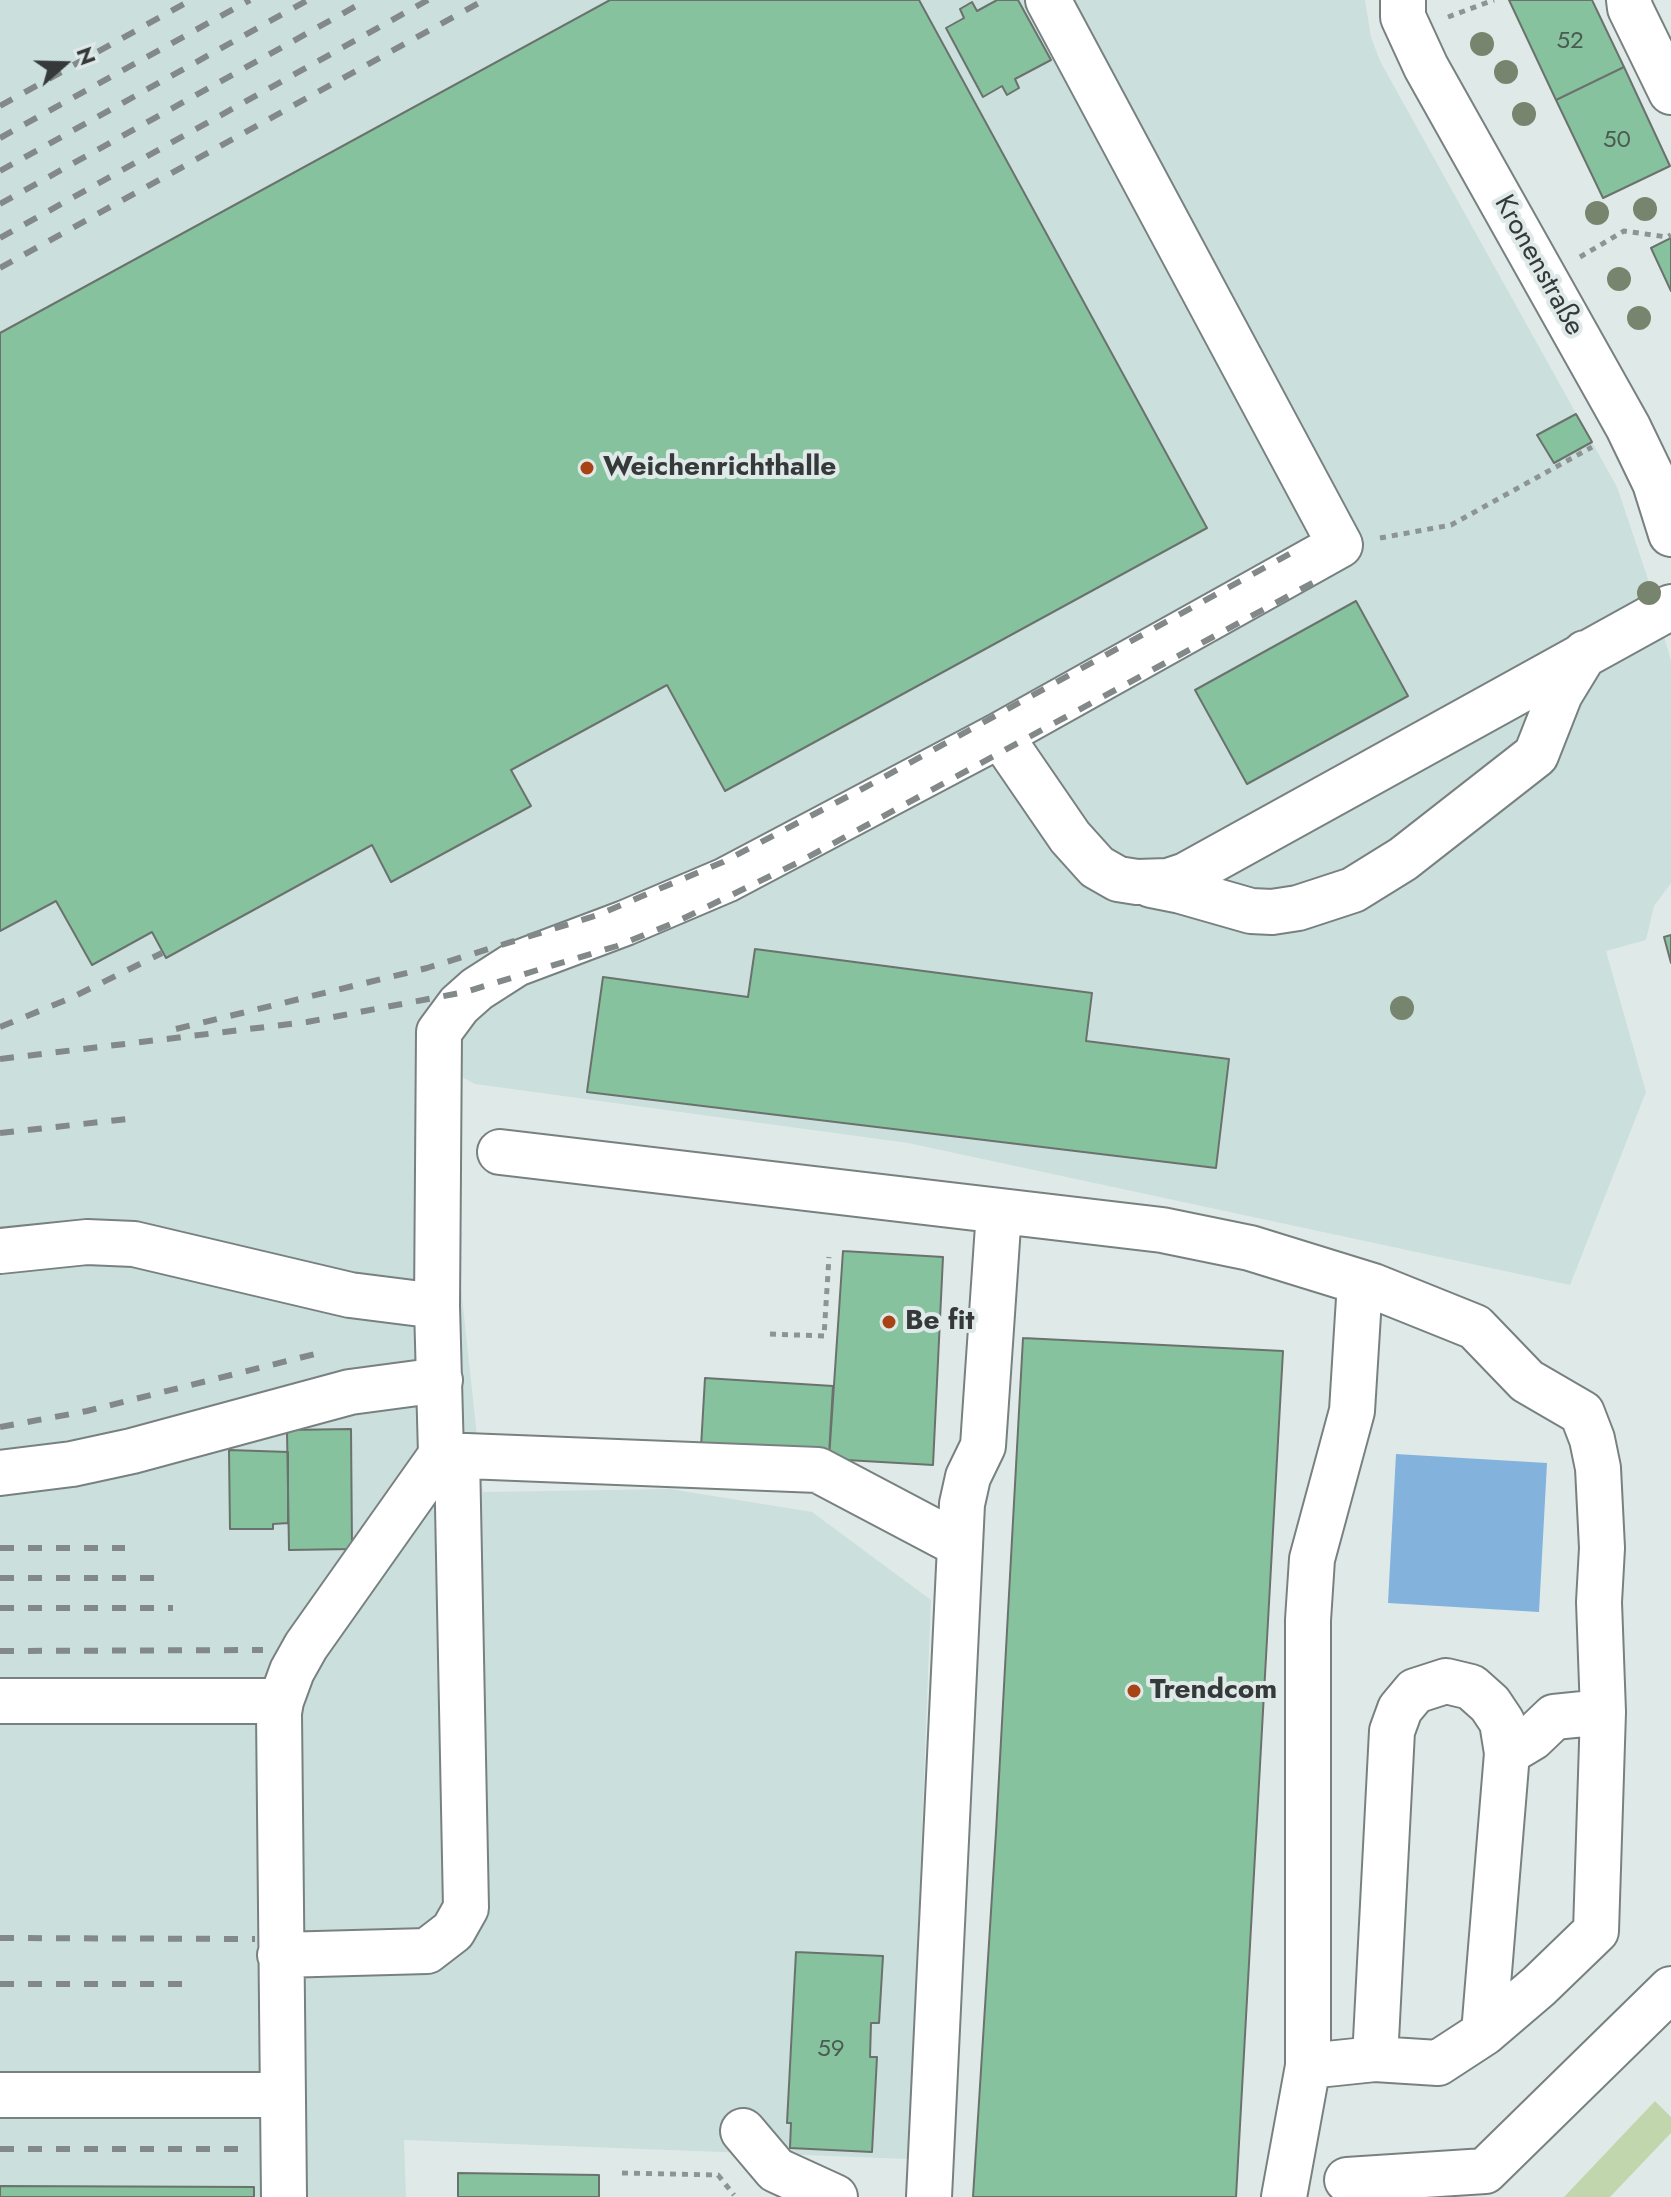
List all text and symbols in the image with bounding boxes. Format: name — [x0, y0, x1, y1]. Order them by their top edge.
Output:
north arrow — [24, 24, 104, 104]
house number: 52 — [1556, 28, 1584, 56]
text: N — [69, 42, 105, 69]
house number: 50 — [1603, 127, 1631, 155]
street label: Kronenstraße — [1486, 190, 1590, 342]
place label: Weichenrichthalle — [603, 451, 836, 485]
marker: Weichenrichthalle — [578, 459, 596, 477]
place label: Be fit — [905, 1305, 974, 1339]
marker: Be fit — [880, 1313, 898, 1331]
place label: Trendcom — [1150, 1674, 1277, 1708]
marker: Trendcom — [1125, 1682, 1143, 1700]
house number: 59 — [817, 2036, 845, 2064]

